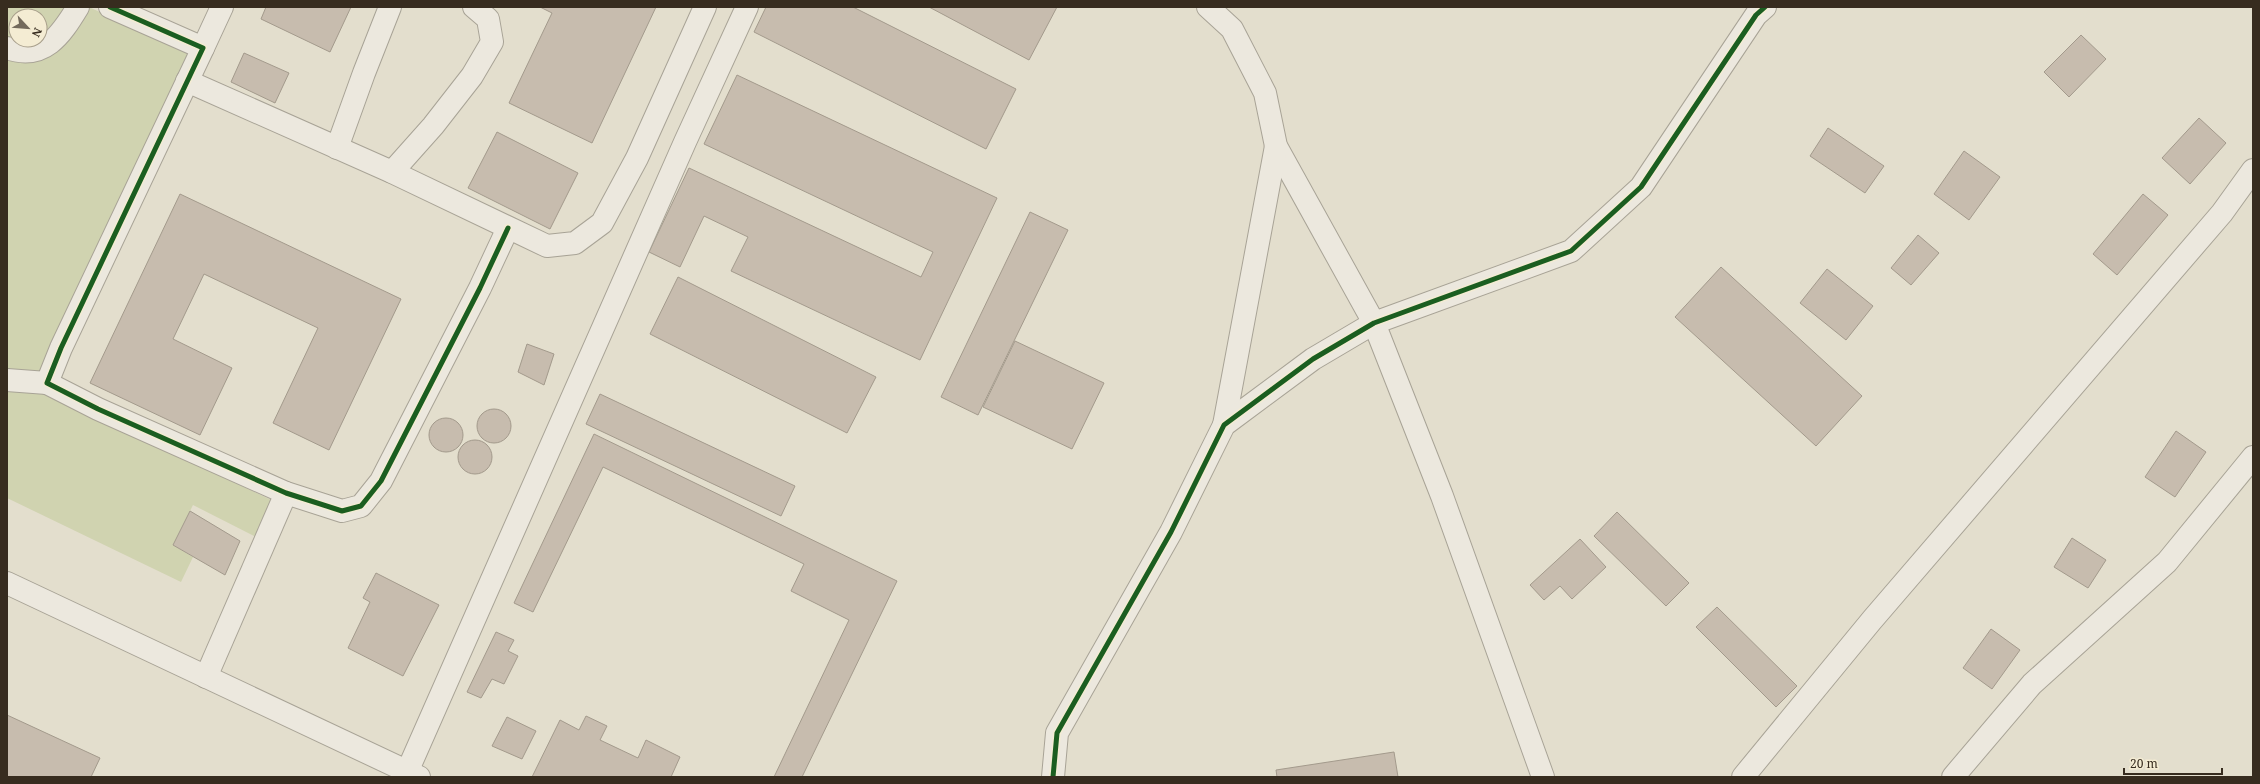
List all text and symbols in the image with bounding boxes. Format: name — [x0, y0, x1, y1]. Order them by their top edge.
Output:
north arrow — [8, 8, 48, 48]
text: N — [29, 25, 46, 40]
scale bar — [2124, 750, 2222, 776]
text: 20 m — [2130, 755, 2158, 772]

